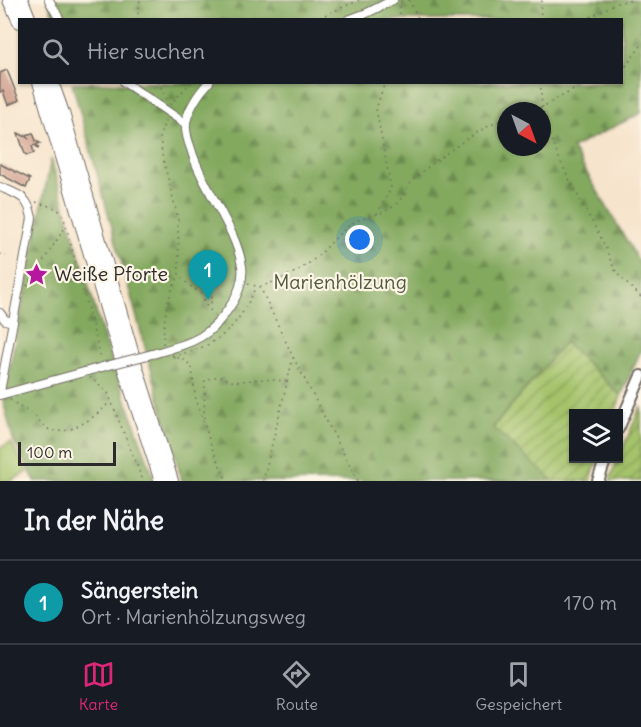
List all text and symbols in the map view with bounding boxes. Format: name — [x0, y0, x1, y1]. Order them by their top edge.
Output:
search box — [18, 18, 623, 84]
icon: search — [39, 35, 72, 68]
text: Hier suchen — [87, 37, 205, 65]
north arrow — [497, 102, 551, 156]
your location — [345, 225, 374, 254]
pin: 1 — [188, 250, 228, 300]
place icon: Weiße Pforte — [23, 261, 49, 287]
place label: Weiße Pforte — [54, 261, 168, 286]
park label: Marienhölzung — [273, 269, 407, 294]
map controls — [569, 409, 623, 463]
button: layers — [569, 409, 623, 463]
scale bar — [18, 439, 116, 466]
text: 100 m — [27, 442, 72, 462]
text: In der Nähe — [24, 504, 164, 537]
text: Sängerstein — [81, 576, 198, 604]
text: 1 — [40, 590, 47, 615]
text: 170 m — [564, 590, 617, 615]
text: Ort · Marienhölzungsweg — [81, 604, 306, 629]
tab: Karte — [79, 658, 118, 714]
tab: Route — [276, 658, 318, 714]
tab: Gespeichert — [475, 658, 562, 714]

